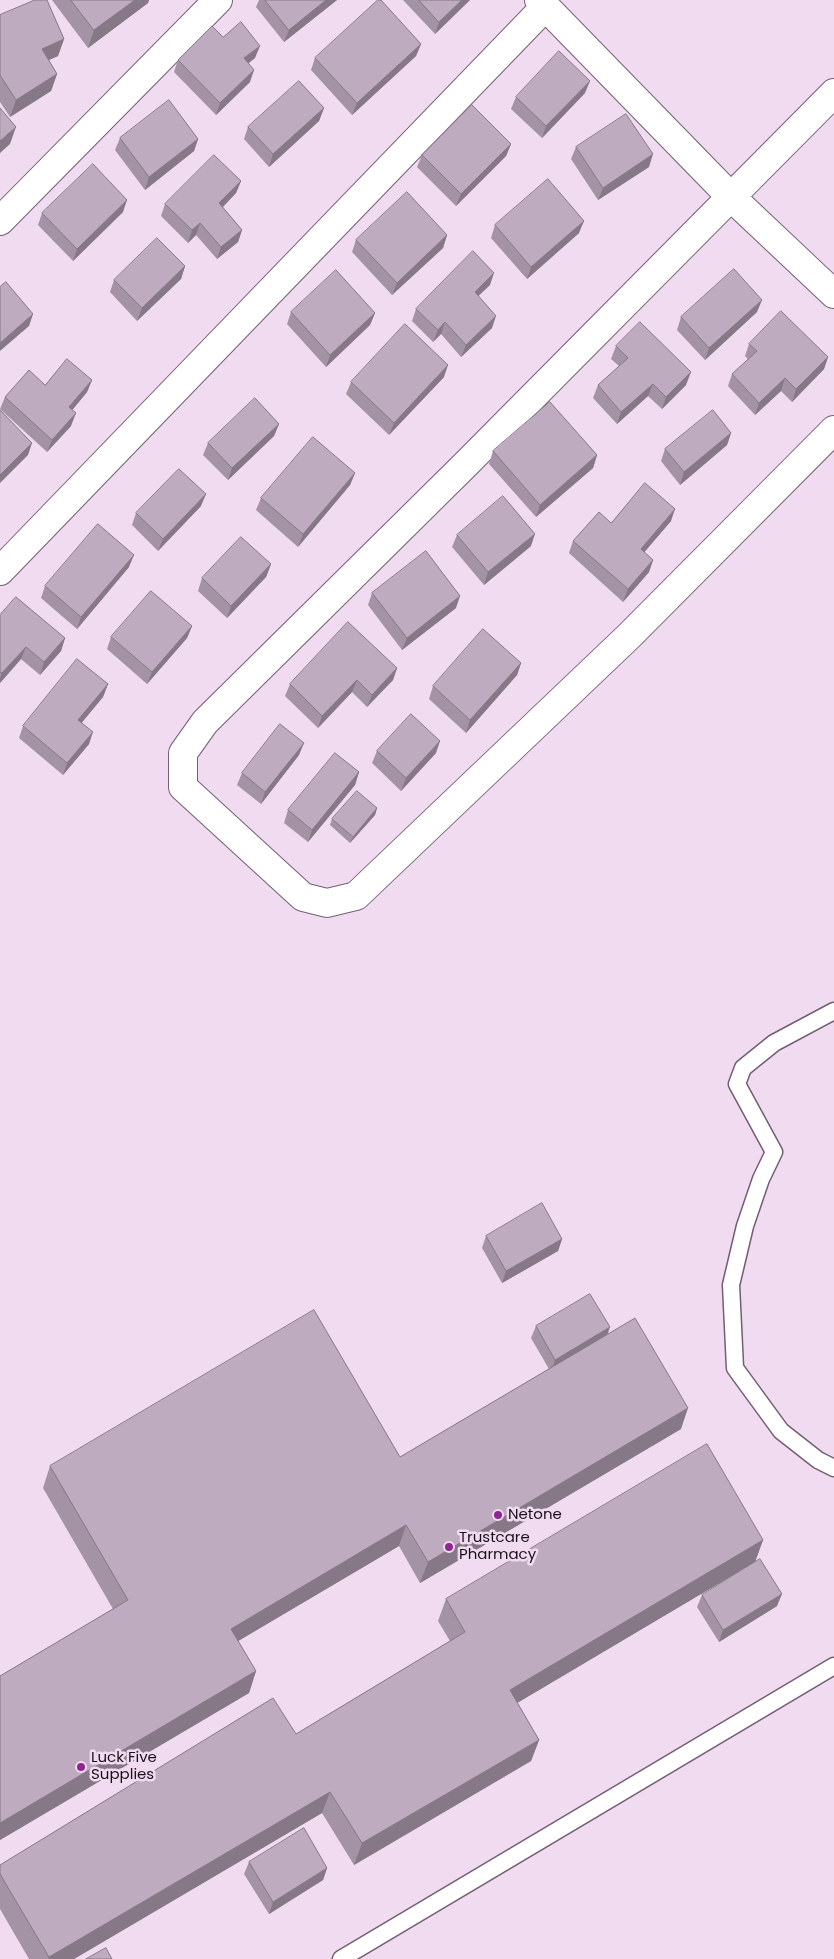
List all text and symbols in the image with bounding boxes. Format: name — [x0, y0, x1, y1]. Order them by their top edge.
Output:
place label: Netone — [508, 1506, 562, 1524]
marker: Netone — [492, 1509, 504, 1521]
place label: Trustcare Pharmacy — [459, 1529, 536, 1564]
marker: Trustcare Pharmacy — [443, 1541, 455, 1553]
place label: Luck Five Supplies — [91, 1749, 157, 1784]
marker: Luck Five Supplies — [75, 1761, 87, 1773]

